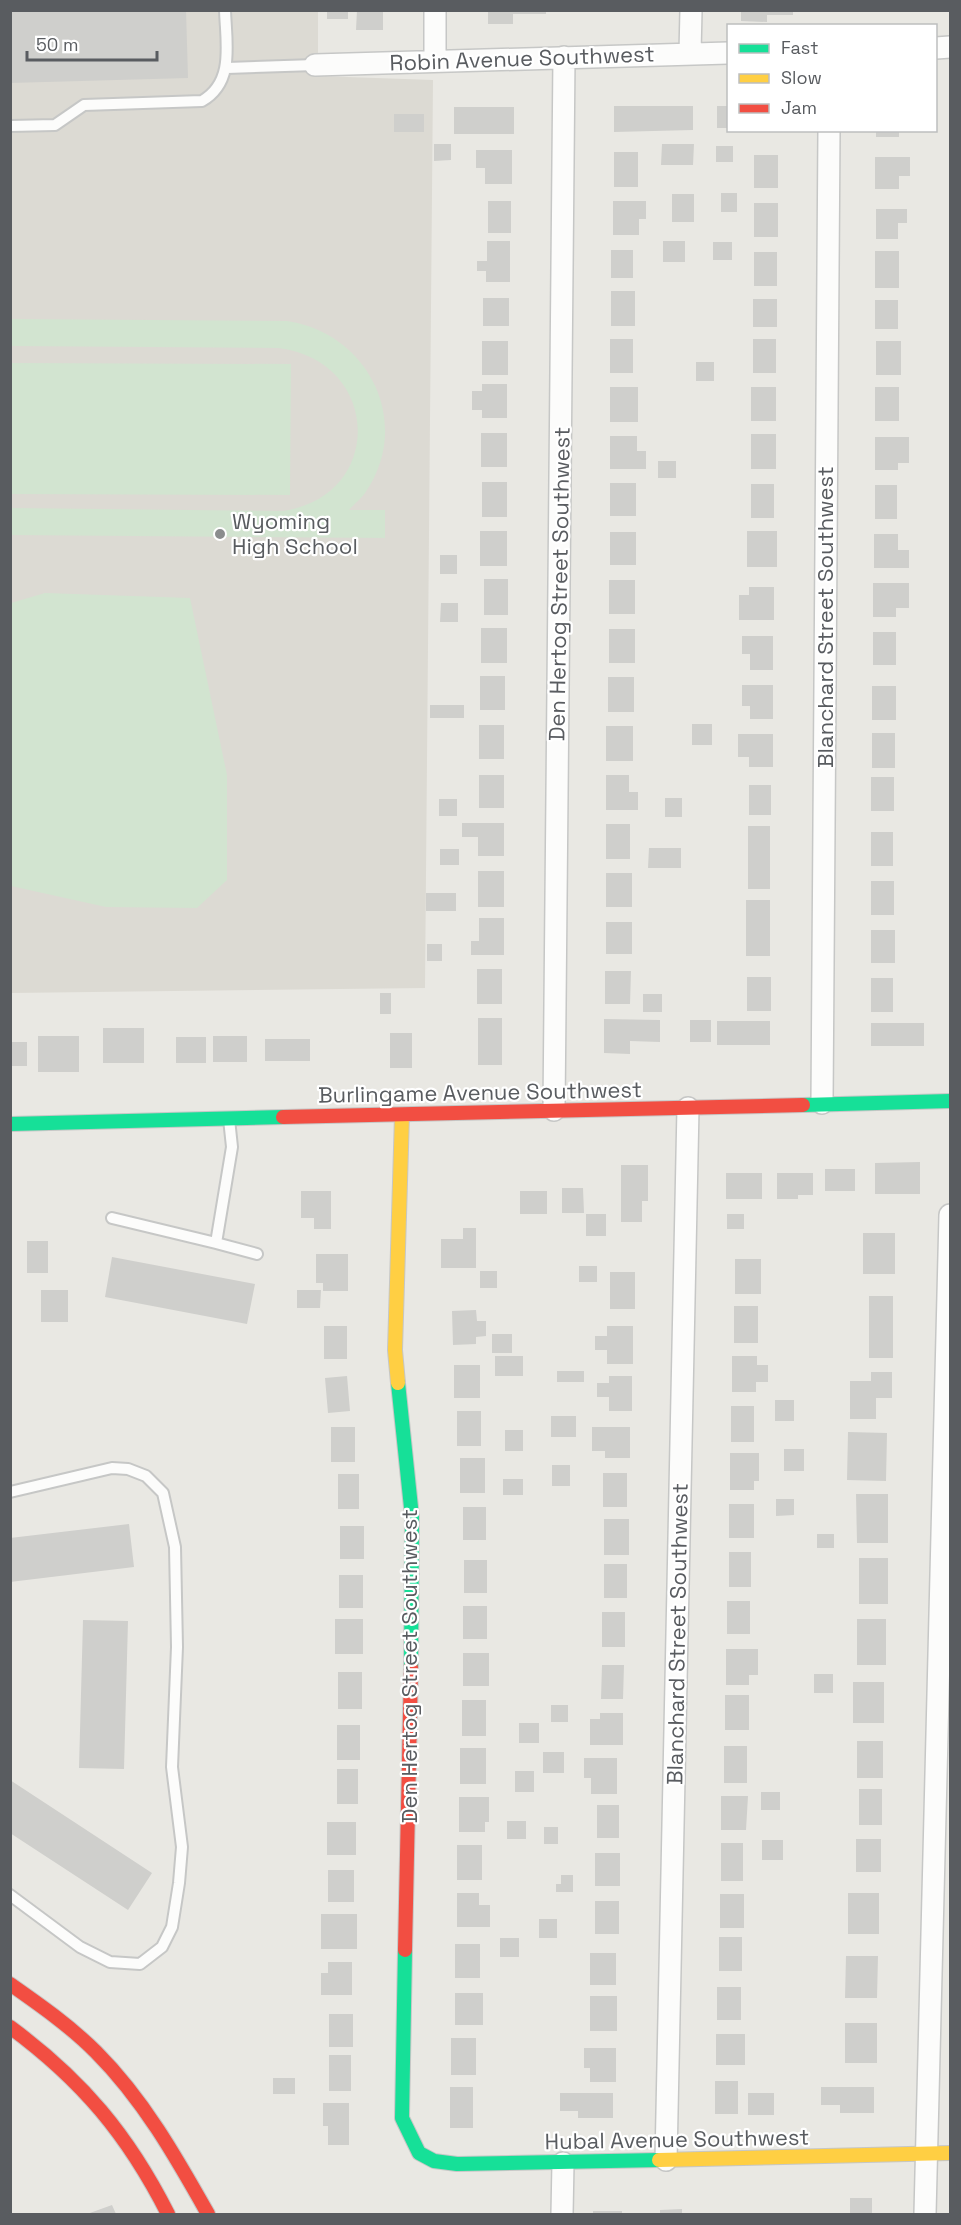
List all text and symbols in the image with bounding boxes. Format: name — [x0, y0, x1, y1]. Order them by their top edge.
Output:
scale bar — [27, 24, 158, 62]
legend — [727, 24, 937, 132]
text: 50 m — [36, 33, 78, 56]
text: Fast — [781, 36, 818, 59]
street label: Robin Avenue Southwest — [389, 39, 655, 77]
text: Slow — [781, 66, 822, 89]
text: Jam — [781, 96, 817, 119]
street label: Den Hertog Street Southwest — [542, 427, 576, 741]
street label: Blanchard Street Southwest — [811, 466, 839, 768]
place label: Wyoming High School — [232, 507, 358, 560]
marker: Wyoming High School — [213, 527, 227, 541]
street label: Burlingame Avenue Southwest — [318, 1075, 642, 1109]
street label: Blanchard Street Southwest — [660, 1483, 694, 1785]
street label: Den Hertog Street Southwest — [395, 1509, 423, 1823]
street label: Hubal Avenue Southwest — [544, 2123, 810, 2155]

